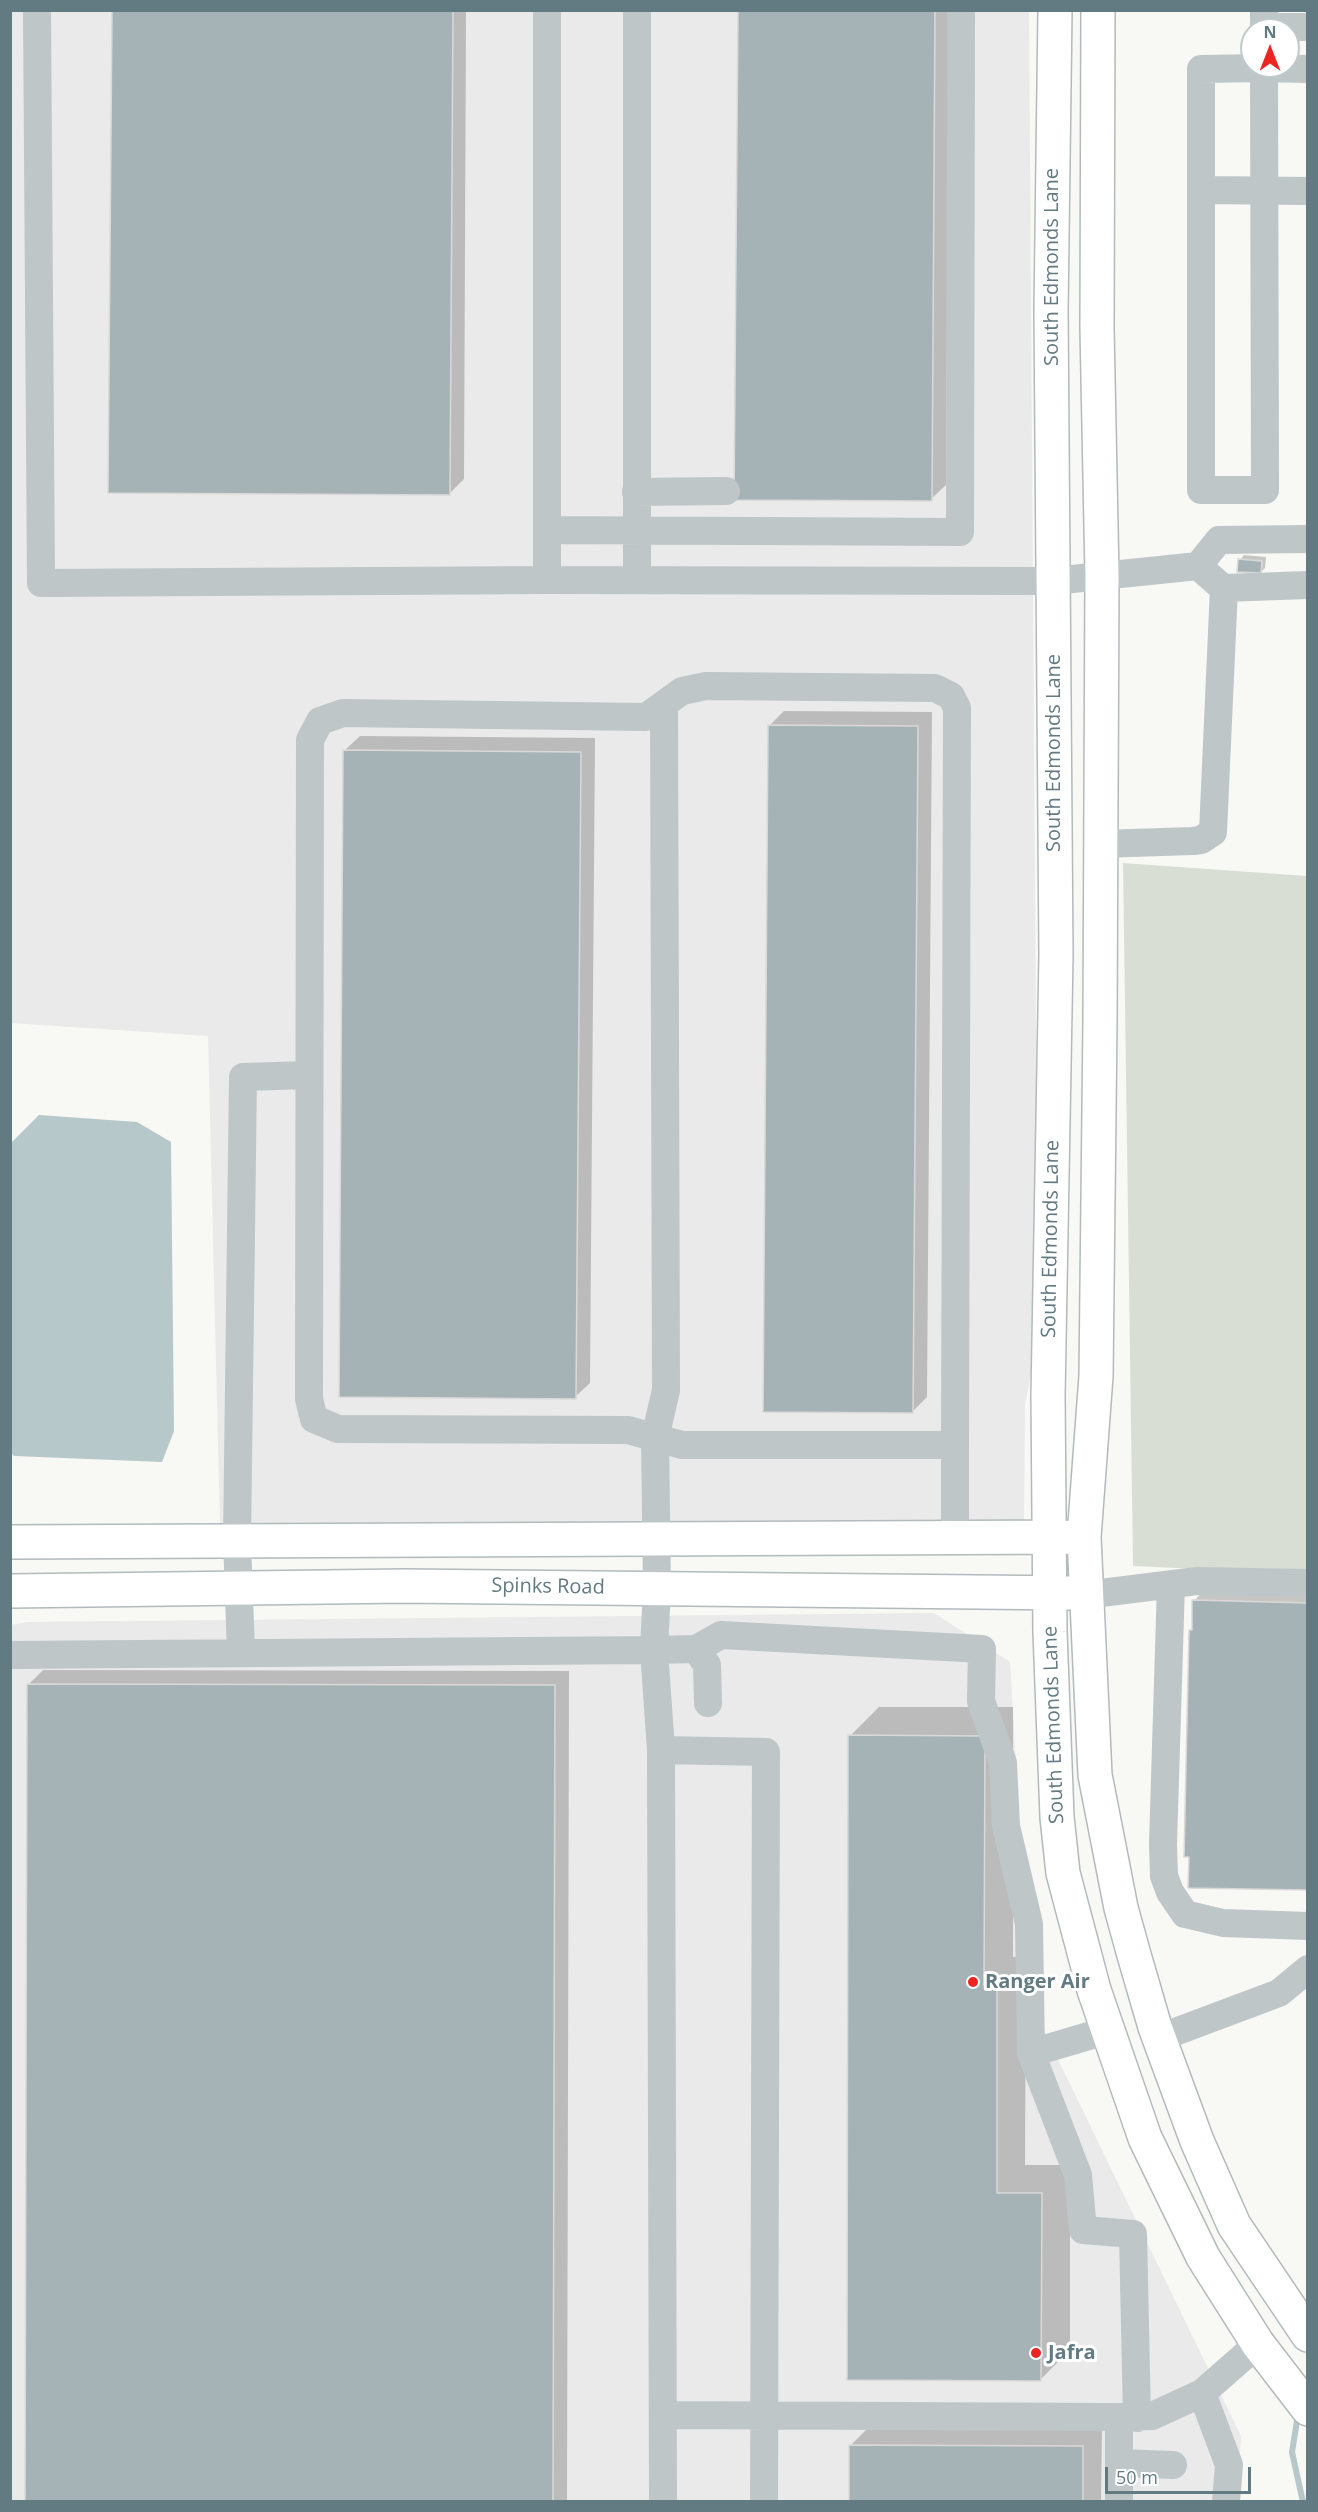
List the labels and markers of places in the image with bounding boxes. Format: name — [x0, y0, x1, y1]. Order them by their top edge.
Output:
place label: Ranger Air — [985, 1970, 1090, 1994]
marker: Ranger Air — [966, 1975, 980, 1989]
place label: Jafra — [1048, 2341, 1096, 2365]
marker: Jafra — [1029, 2346, 1043, 2360]

